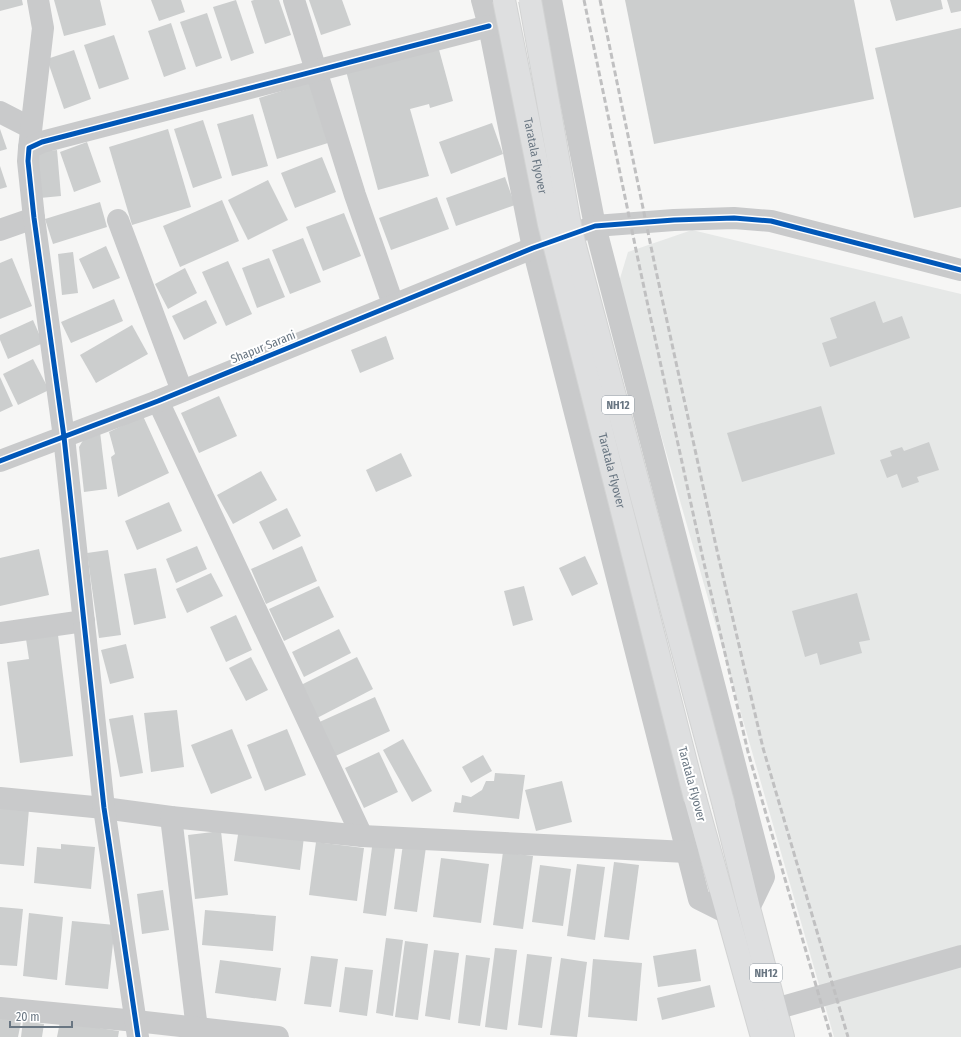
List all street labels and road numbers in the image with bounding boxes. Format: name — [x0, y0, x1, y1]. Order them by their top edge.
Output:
street label: Taratala Flyover — [521, 117, 550, 196]
street label: Shapur Sarani — [229, 328, 297, 366]
road number: NH12 — [602, 396, 634, 414]
street label: Taratala Flyover — [595, 432, 628, 511]
street label: Taratala Flyover — [675, 745, 709, 824]
road number: NH12 — [750, 964, 782, 982]

